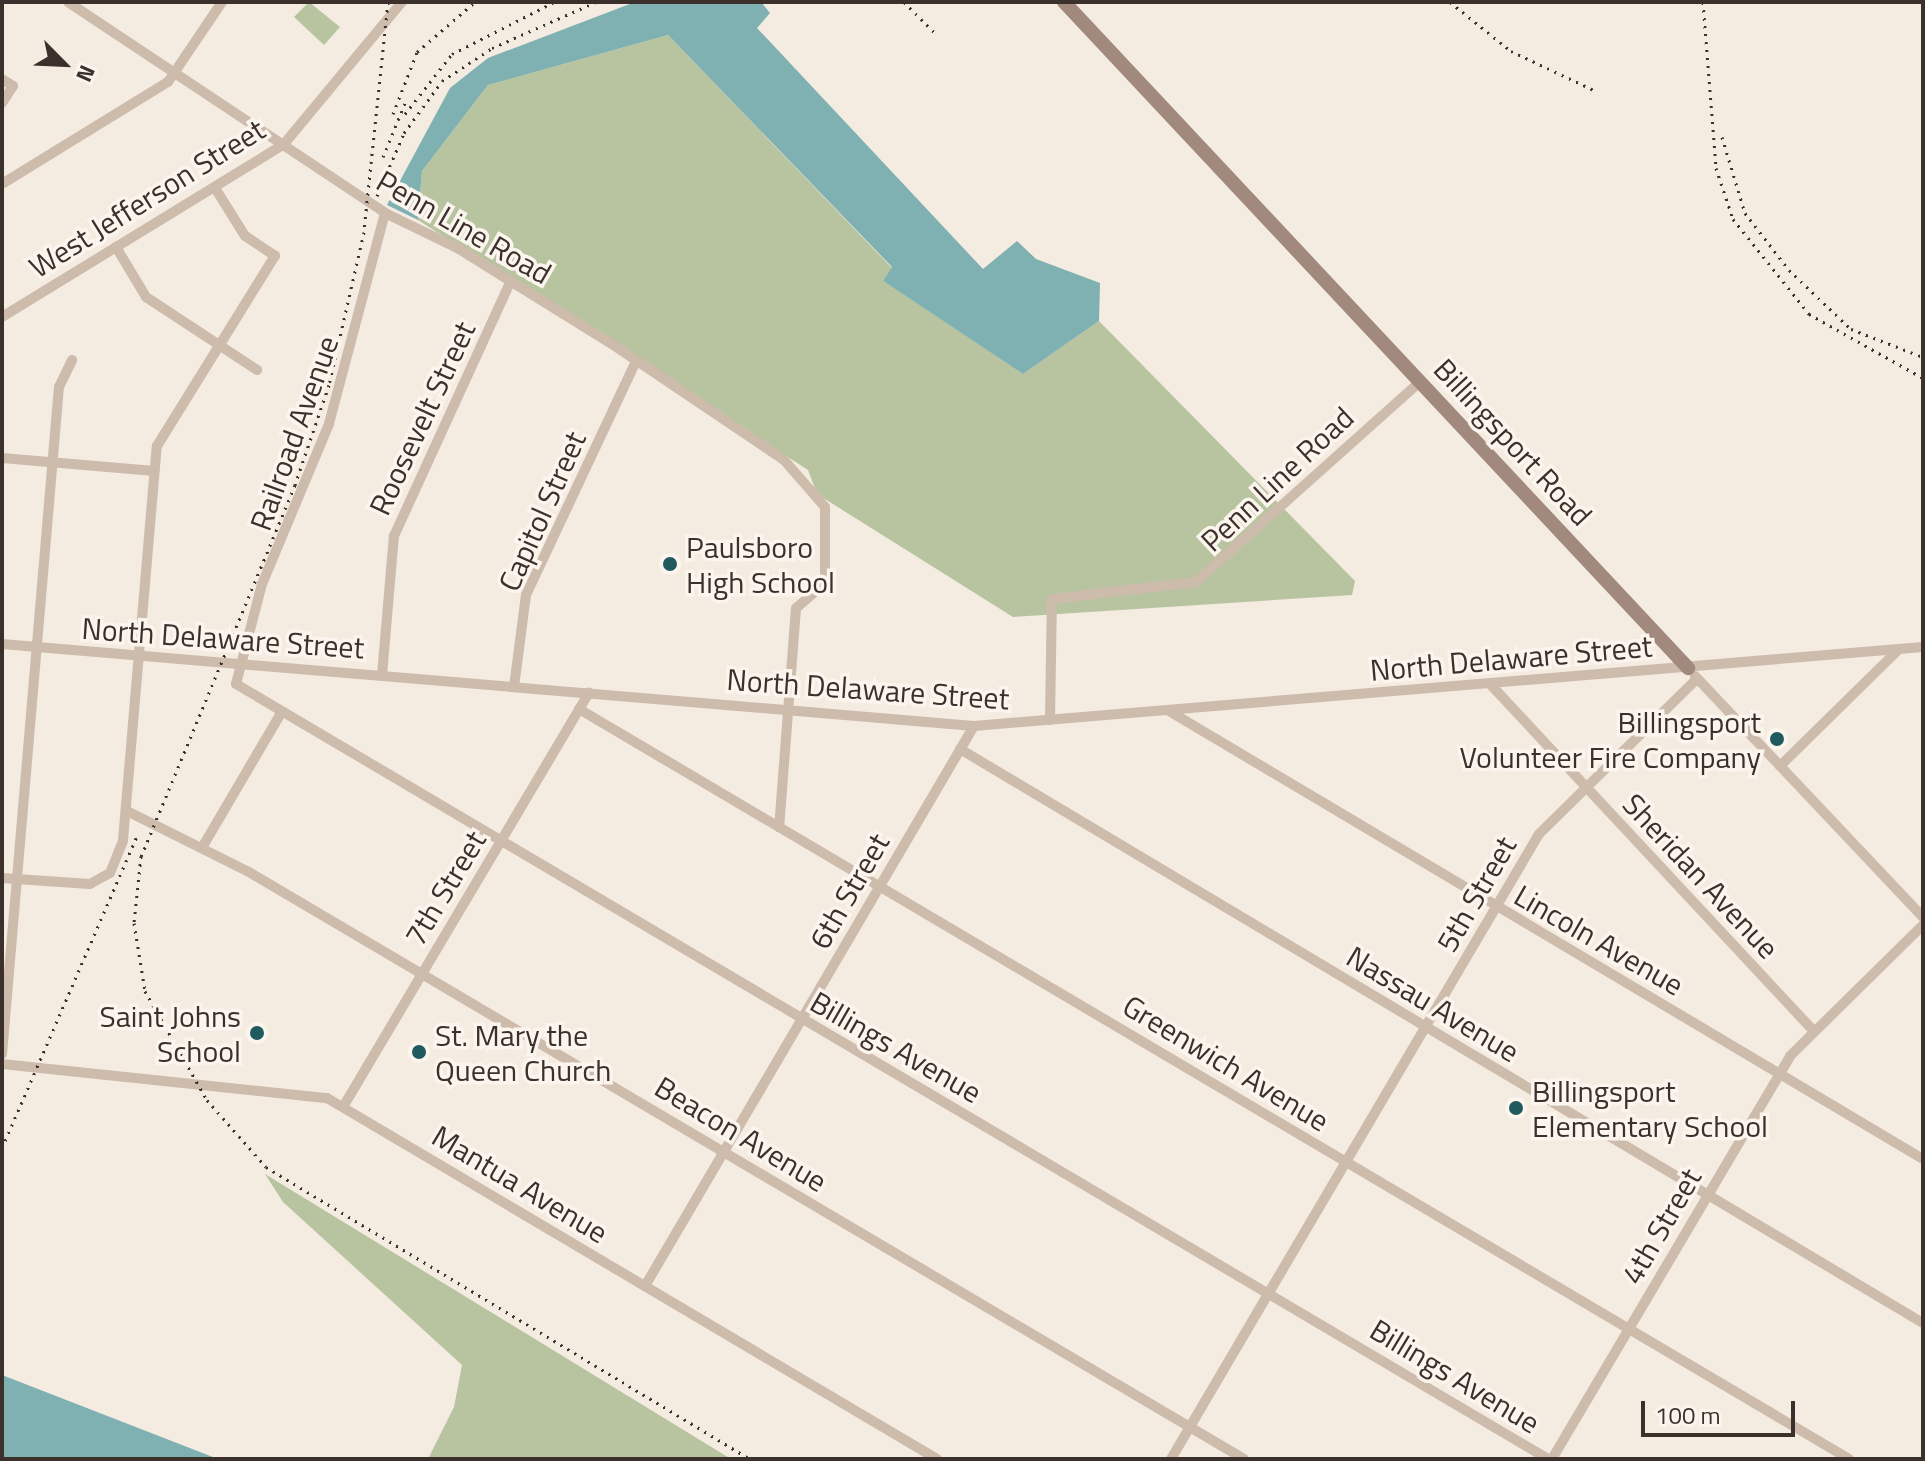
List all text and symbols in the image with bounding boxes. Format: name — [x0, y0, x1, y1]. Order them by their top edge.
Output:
north arrow — [24, 24, 104, 104]
text: N — [67, 60, 105, 88]
street label: West Jefferson Street — [23, 111, 271, 285]
street label: Penn Line Road — [370, 163, 558, 291]
street label: Roosevelt Street — [361, 315, 483, 521]
street label: Railroad Avenue — [242, 331, 346, 535]
street label: Billingsport Road — [1426, 351, 1600, 533]
street label: Penn Line Road — [1193, 399, 1361, 559]
street label: Capitol Street — [491, 426, 593, 596]
place label: Paulsboro High School — [686, 529, 835, 600]
marker: Paulsboro High School — [661, 555, 679, 573]
street label: North Delaware Street — [81, 610, 365, 666]
street label: North Delaware Street — [1368, 628, 1654, 688]
street label: North Delaware Street — [726, 661, 1010, 717]
place label: Billingsport Volunteer Fire Company — [1460, 704, 1761, 774]
marker: Billingsport Volunteer Fire Company — [1768, 730, 1786, 748]
street label: Sheridan Avenue — [1616, 786, 1786, 966]
street label: 7th Street — [397, 824, 493, 952]
street label: 6th Street — [802, 827, 896, 955]
street label: 5th Street — [1429, 830, 1523, 958]
street label: Lincoln Avenue — [1508, 877, 1690, 1003]
street label: Nassau Avenue — [1340, 938, 1526, 1070]
street label: Billings Avenue — [804, 984, 988, 1110]
street label: Greenwich Avenue — [1116, 987, 1336, 1139]
place label: Saint Johns School — [99, 998, 241, 1068]
place label: St. Mary the Queen Church — [435, 1017, 611, 1088]
marker: Saint Johns School — [248, 1024, 266, 1042]
marker: St. Mary the Queen Church — [410, 1043, 428, 1061]
street label: Beacon Avenue — [649, 1069, 833, 1199]
place label: Billingsport Elementary School — [1532, 1073, 1768, 1144]
marker: Billingsport Elementary School — [1507, 1099, 1525, 1117]
street label: Mantua Avenue — [426, 1118, 614, 1250]
street label: 4th Street — [1614, 1162, 1708, 1290]
street label: Billings Avenue — [1364, 1311, 1546, 1441]
scale bar — [1645, 1385, 1799, 1435]
text: 100 m — [1655, 1397, 1721, 1433]

